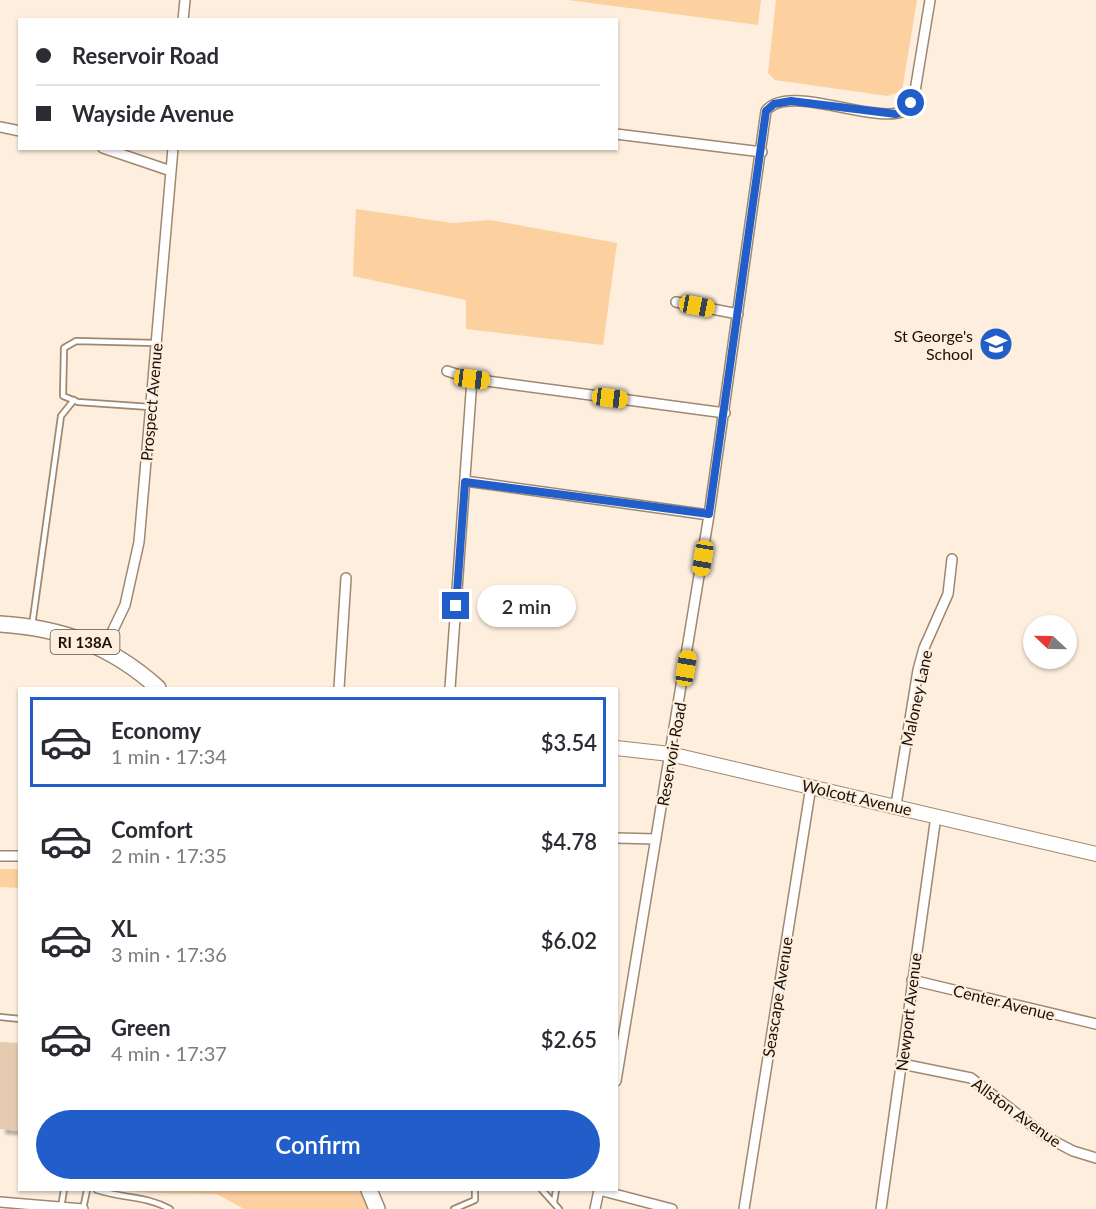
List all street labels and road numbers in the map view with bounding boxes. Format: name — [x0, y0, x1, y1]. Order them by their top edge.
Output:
street label: Prospect Avenue — [136, 342, 166, 462]
road number: RI 138A — [50, 630, 119, 654]
street label: Maloney Lane — [897, 648, 935, 748]
street label: Reservoir Road — [653, 701, 689, 807]
street label: Wolcott Avenue — [800, 775, 914, 819]
street label: Seascape Avenue — [758, 936, 796, 1058]
street label: Newport Avenue — [891, 952, 925, 1072]
street label: Center Avenue — [951, 980, 1057, 1024]
street label: Allston Avenue — [969, 1073, 1065, 1151]

